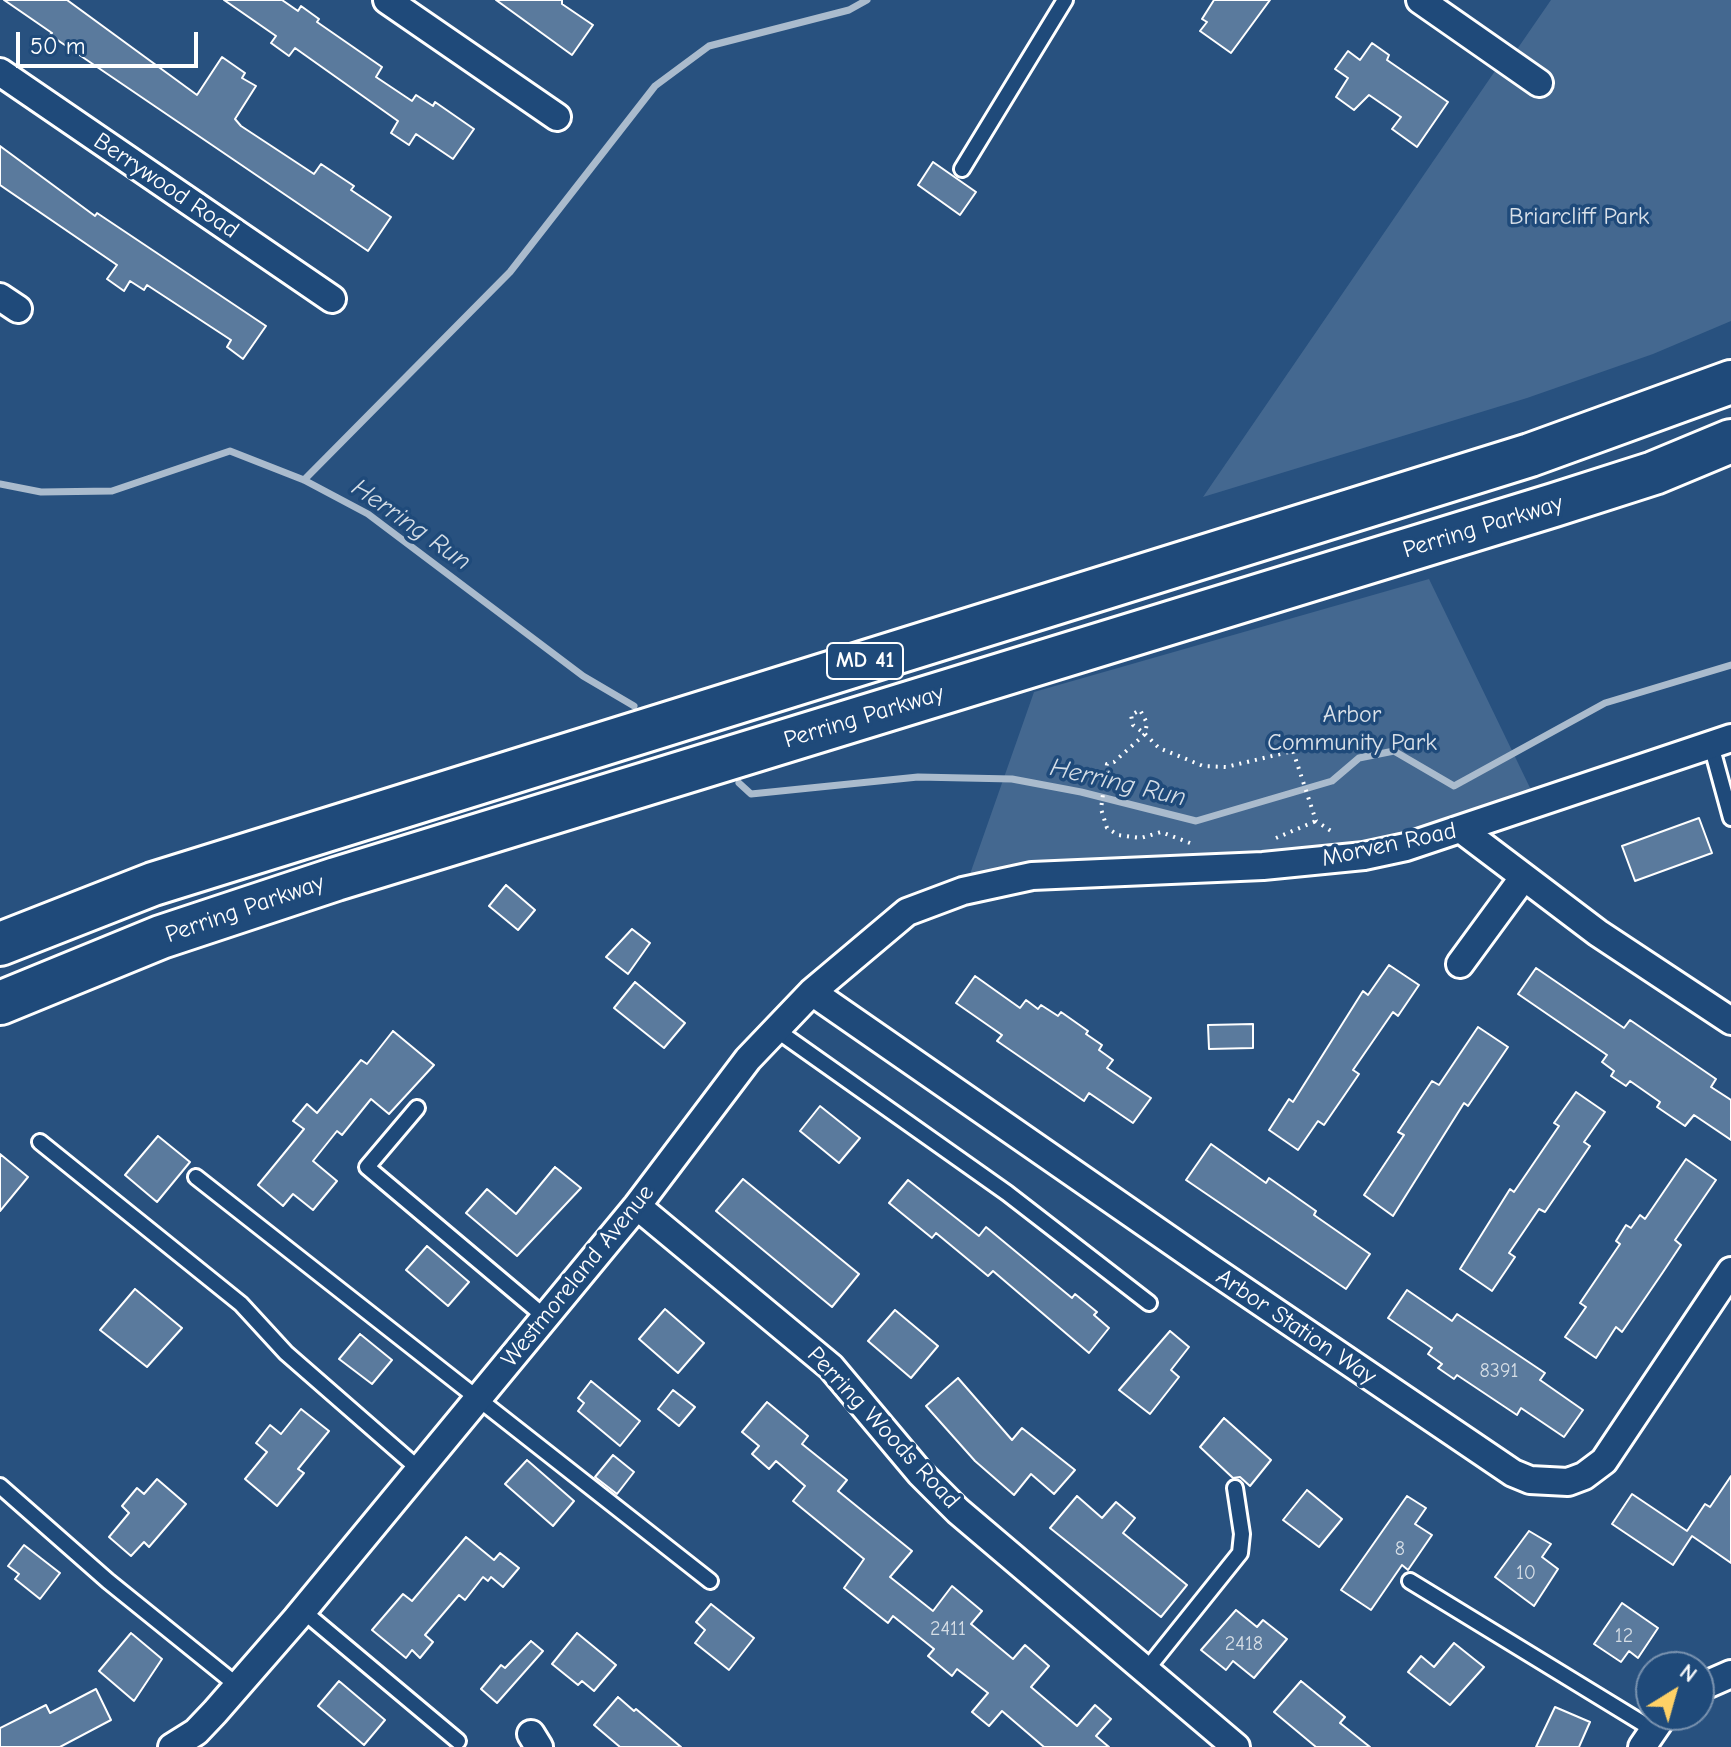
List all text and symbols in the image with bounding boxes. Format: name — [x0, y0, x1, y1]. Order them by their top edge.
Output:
scale bar — [20, 16, 202, 66]
text: 50 m — [30, 32, 86, 60]
street label: Berrywood Road — [88, 127, 244, 245]
park label: Briarcliff Park — [1509, 203, 1649, 231]
water label: Herring Run — [345, 472, 477, 578]
street label: Perring Parkway — [1399, 489, 1567, 565]
road number: MD 41 — [827, 643, 903, 679]
street label: Perring Parkway — [780, 679, 948, 755]
park label: Arbor Community Park — [1267, 701, 1437, 757]
water label: Herring Run — [1047, 752, 1189, 814]
street label: Morven Road — [1319, 817, 1459, 873]
street label: Perring Parkway — [162, 868, 328, 950]
street label: Westmoreland Avenue — [496, 1179, 660, 1373]
street label: Arbor Station Way — [1210, 1263, 1382, 1391]
street label: Perring Woods Road — [801, 1341, 965, 1515]
house number: 8391 — [1480, 1359, 1518, 1383]
house number: 8 — [1395, 1537, 1405, 1561]
house number: 10 — [1516, 1561, 1536, 1585]
house number: 2411 — [930, 1617, 966, 1641]
house number: 12 — [1615, 1624, 1633, 1648]
house number: 2418 — [1225, 1632, 1263, 1656]
north arrow — [1635, 1651, 1715, 1731]
text: N — [1675, 1659, 1702, 1688]

